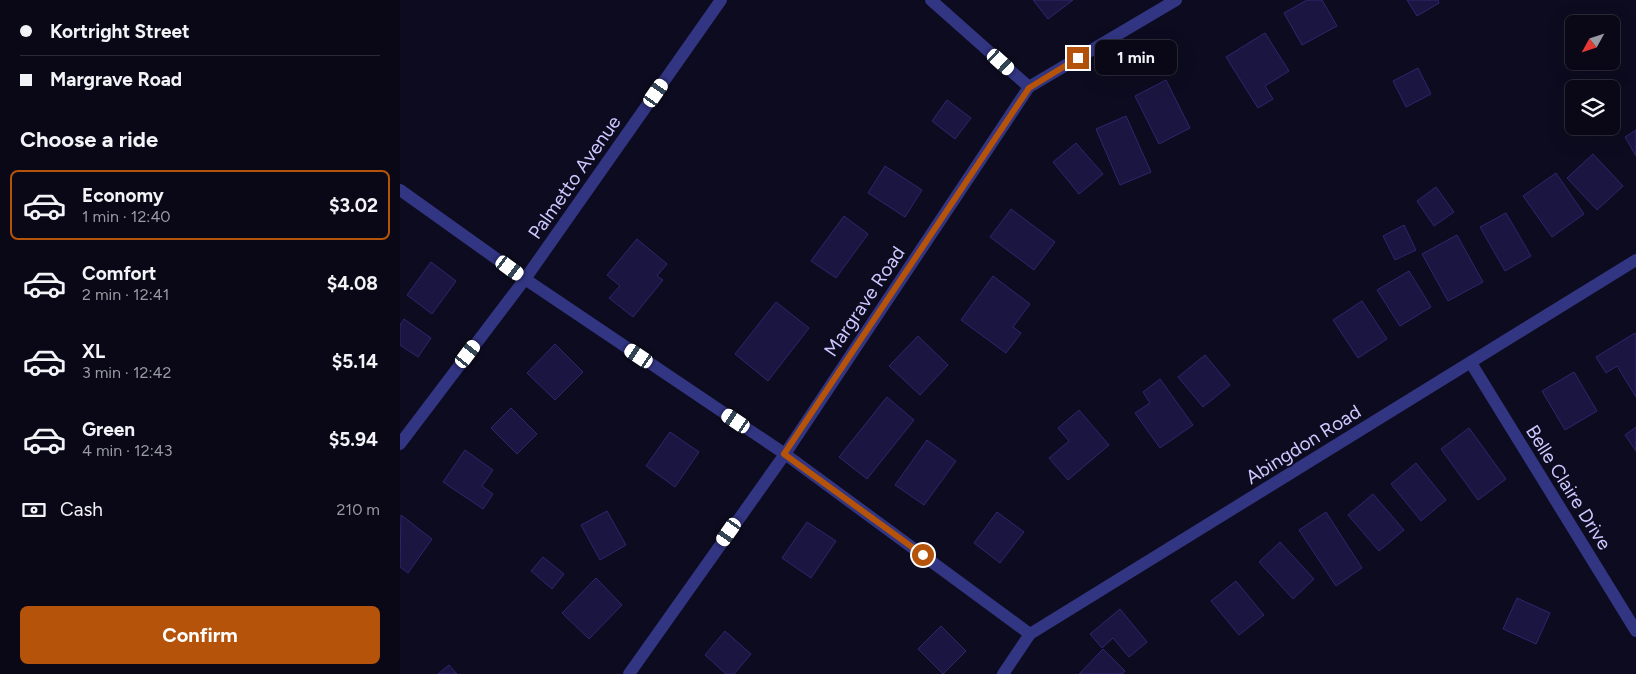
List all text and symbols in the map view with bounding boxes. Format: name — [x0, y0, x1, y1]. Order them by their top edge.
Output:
north arrow — [1565, 15, 1620, 70]
map controls — [1565, 15, 1620, 135]
text: Kortright Street — [50, 20, 190, 43]
callout: 1 min — [1096, 40, 1178, 76]
car — [984, 46, 1017, 78]
route end — [1067, 47, 1089, 69]
text: 1 min — [1117, 48, 1155, 67]
text: Margrave Road — [50, 68, 182, 91]
car — [641, 76, 670, 110]
button: layers — [1565, 80, 1620, 135]
street label: Palmetto Avenue — [523, 111, 626, 243]
text: Choose a ride — [20, 126, 158, 153]
icon: car — [22, 183, 67, 228]
text: Economy — [82, 184, 164, 207]
text: $3.02 — [329, 194, 378, 217]
text: 1 min · 12:40 — [82, 207, 171, 226]
street label: Margrave Road — [819, 242, 910, 361]
car — [493, 253, 526, 283]
icon: car — [22, 261, 67, 306]
text: Comfort — [82, 262, 157, 285]
text: $4.08 — [327, 272, 378, 295]
text: 2 min · 12:41 — [82, 285, 169, 304]
car — [452, 338, 483, 370]
icon: car — [22, 339, 67, 384]
text: XL — [82, 340, 105, 363]
car — [622, 341, 655, 371]
text: $5.14 — [332, 350, 378, 373]
text: 3 min · 12:42 — [82, 363, 171, 382]
street label: Abingdon Road — [1241, 400, 1365, 489]
car — [719, 406, 752, 436]
icon: car — [22, 417, 67, 462]
text: Green — [82, 418, 135, 441]
street label: Belle Claire Drive — [1521, 421, 1616, 554]
text: $5.94 — [329, 428, 378, 451]
text: 4 min · 12:43 — [82, 441, 172, 460]
icon: cash — [20, 496, 48, 524]
text: Cash — [60, 498, 103, 521]
text: 210 m — [337, 500, 380, 519]
car — [714, 515, 743, 549]
route start — [912, 544, 934, 566]
button: Confirm — [20, 606, 380, 664]

